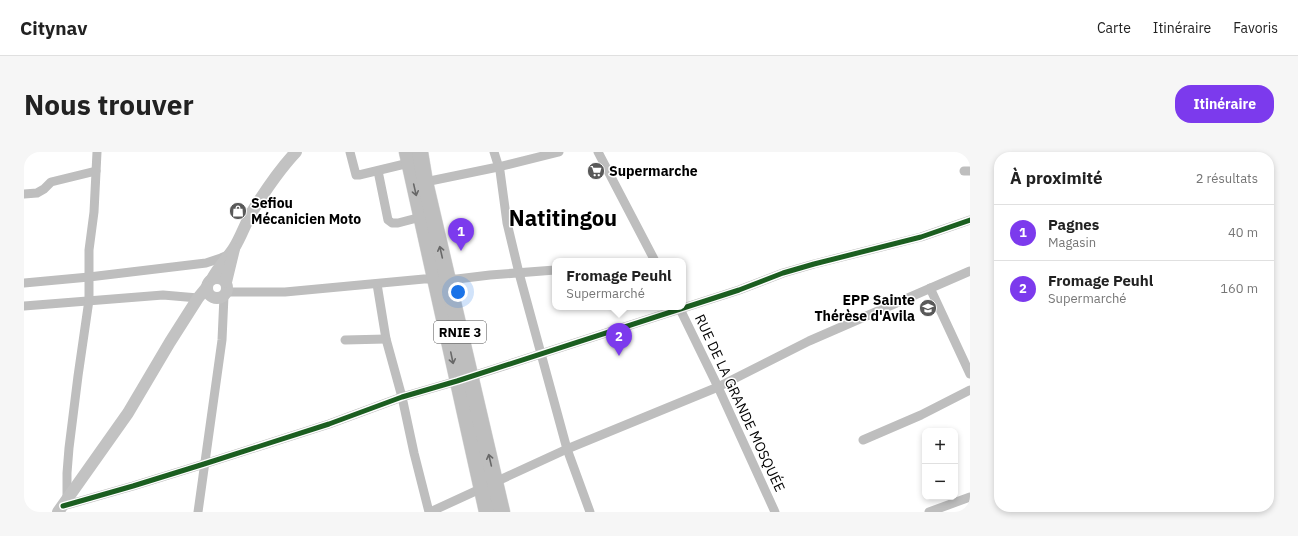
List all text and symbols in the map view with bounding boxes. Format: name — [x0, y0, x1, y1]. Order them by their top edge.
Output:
text: Citynav — [20, 16, 87, 40]
text: Carte — [1097, 19, 1131, 37]
text: Itinéraire — [1153, 19, 1211, 37]
text: Favoris — [1233, 19, 1278, 37]
button: Itinéraire — [1175, 85, 1274, 123]
text: Nous trouver — [24, 86, 194, 123]
supermarket icon: Supermarche — [586, 161, 606, 181]
place label: Supermarche — [609, 162, 698, 180]
text: À proximité — [1010, 167, 1103, 189]
text: 2 résultats — [1196, 170, 1258, 187]
one-way arrow — [412, 183, 420, 196]
place label: Sefiou Mécanicien Moto — [251, 194, 361, 228]
shop icon: Sefiou Mécanicien Moto — [228, 201, 248, 221]
district label: Natitingou — [509, 203, 617, 232]
text: Pagnes — [1048, 215, 1099, 234]
pin: 1 — [448, 218, 474, 251]
text: 1 — [1019, 224, 1027, 241]
text: 40 m — [1228, 224, 1258, 241]
text: Magasin — [1048, 234, 1096, 251]
one-way arrow — [437, 246, 445, 259]
popup — [552, 258, 686, 310]
text: Fromage Peuhl — [566, 266, 672, 285]
text: Fromage Peuhl — [1048, 271, 1153, 290]
text: 2 — [1019, 280, 1027, 297]
text: 160 m — [1220, 280, 1258, 297]
your location — [448, 282, 468, 302]
text: Supermarché — [566, 285, 645, 302]
text: Supermarché — [1048, 290, 1126, 307]
place label: EPP Sainte Thérèse d'Avila — [814, 291, 915, 325]
school or university icon: EPP Sainte Thérèse d'Avila — [918, 298, 938, 318]
street label: RUE DE LA GRANDE MOSQUÉE — [691, 311, 790, 495]
road number: RNIE 3 — [434, 321, 486, 343]
pin: 2 — [606, 323, 632, 356]
one-way arrow — [449, 351, 457, 364]
map controls — [922, 428, 958, 500]
button: + — [922, 428, 958, 464]
one-way arrow — [486, 454, 494, 467]
button: − — [922, 464, 958, 500]

